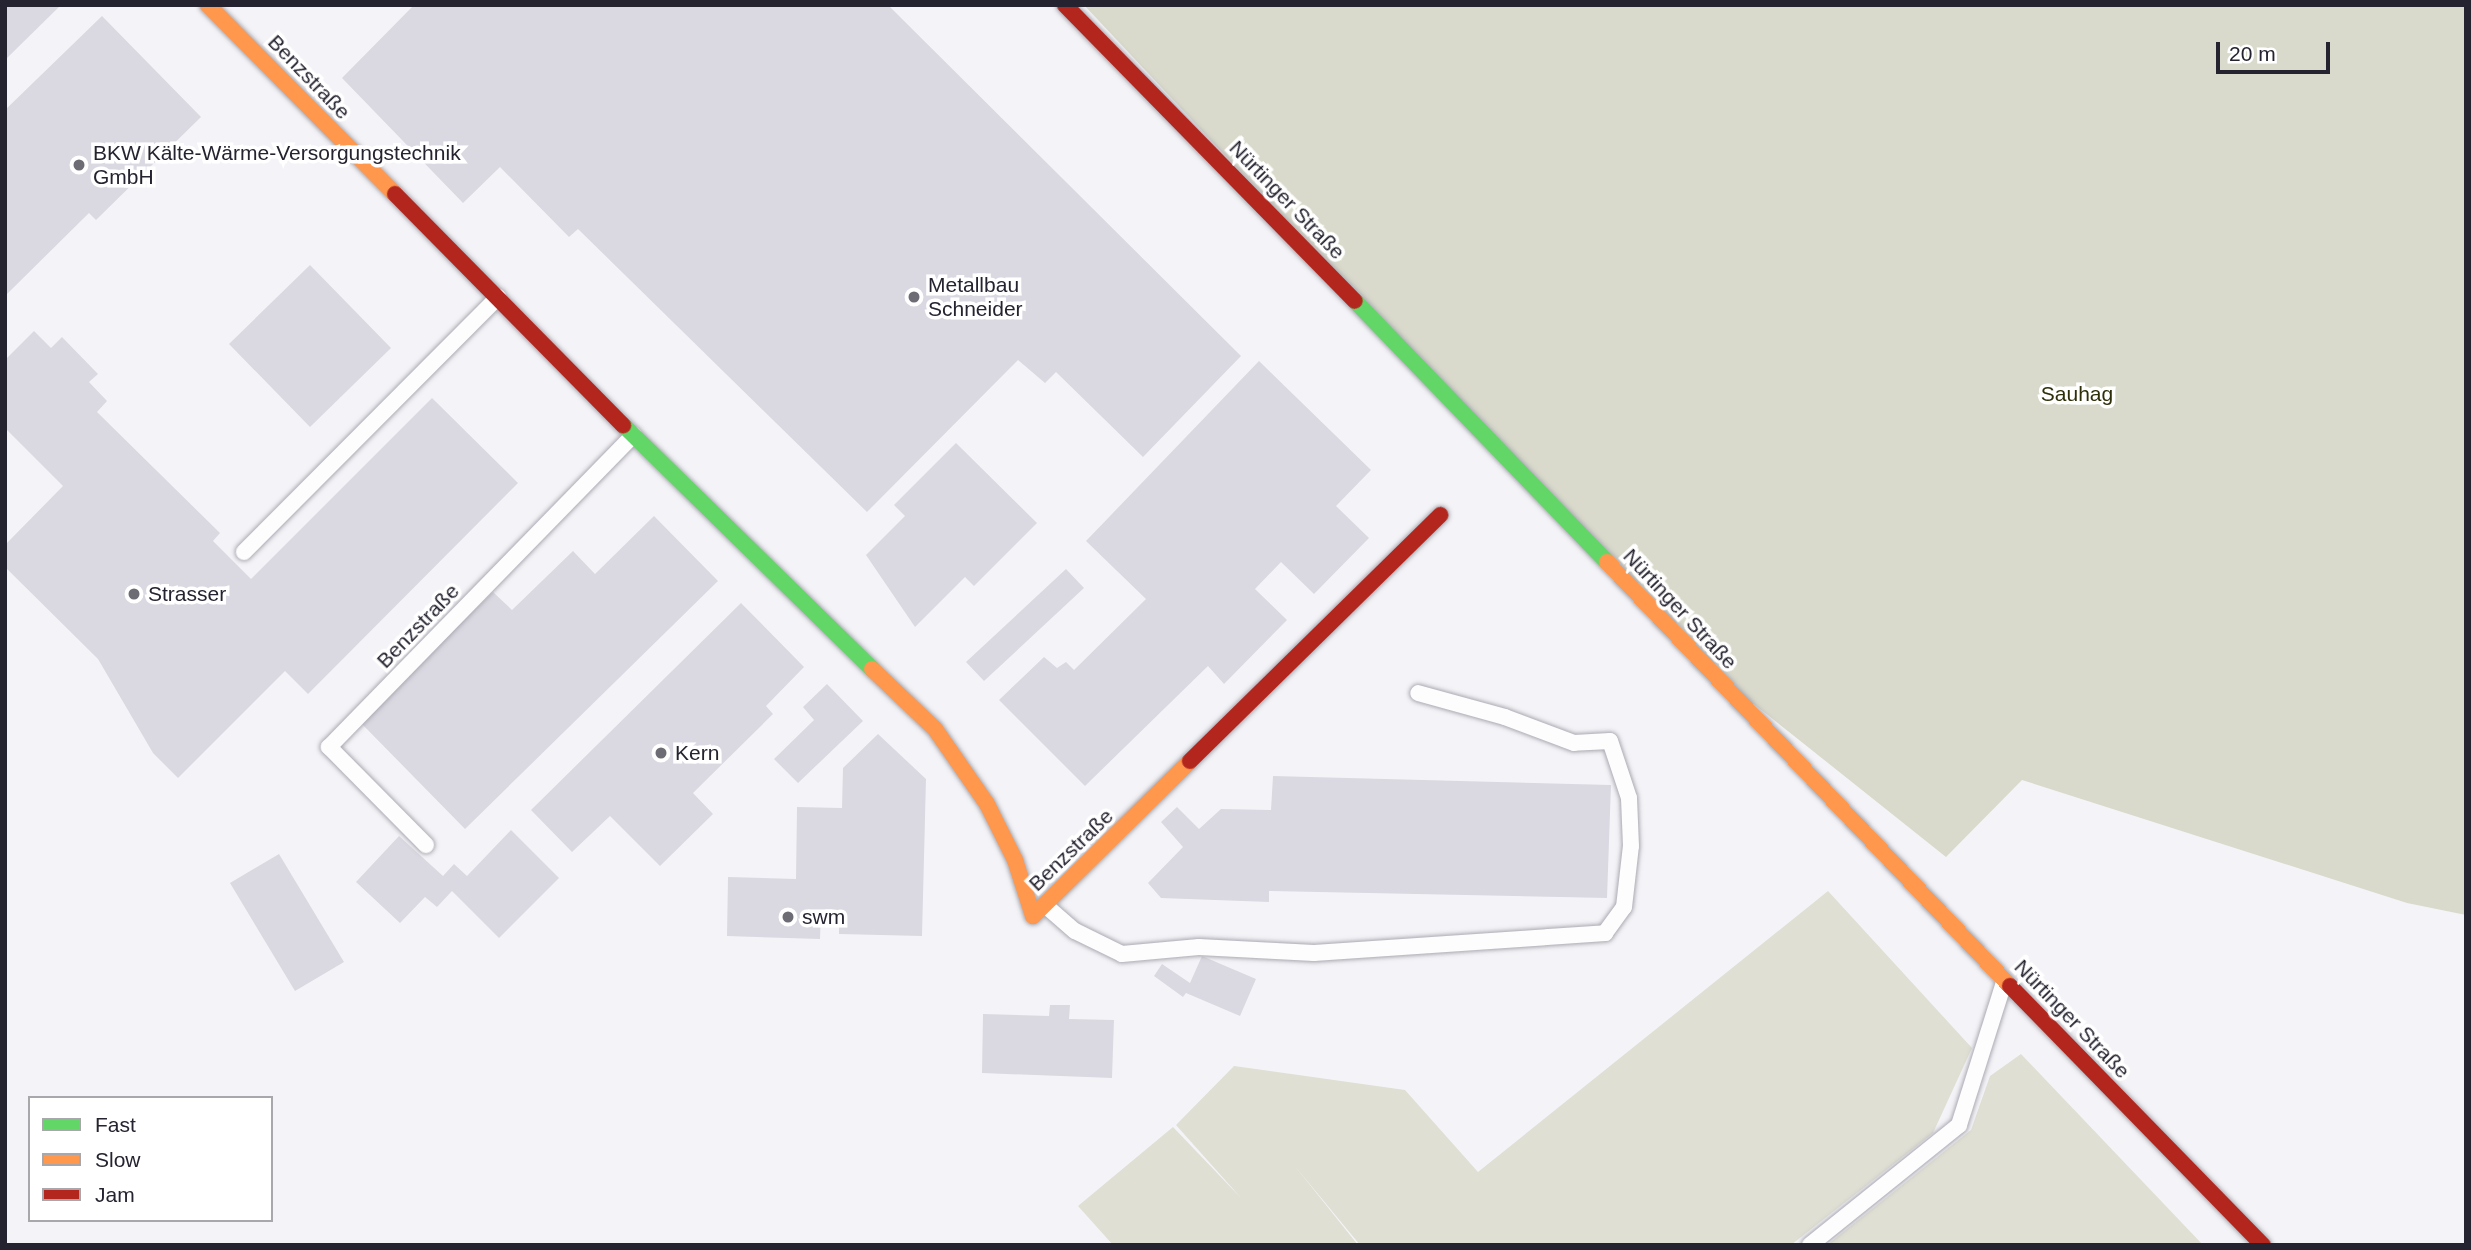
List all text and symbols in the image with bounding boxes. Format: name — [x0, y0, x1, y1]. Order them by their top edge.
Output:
scale bar — [2219, 28, 2333, 72]
street label: Benzstraße — [263, 30, 355, 124]
text: 20 m — [2229, 42, 2276, 65]
street label: Nürtinger Straße — [1224, 135, 1350, 265]
place label: BKW Kälte-Wärme-Versorgungstechnik GmbH — [93, 140, 461, 190]
marker: BKW Kälte-Wärme-Versorgungstechnik GmbH — [71, 157, 87, 173]
place label: Metallbau Schneider — [928, 272, 1023, 322]
marker: Metallbau Schneider — [906, 289, 922, 305]
park label: Sauhag — [2041, 381, 2113, 407]
street label: Nürtinger Straße — [1618, 544, 1742, 674]
street label: Benzstraße — [372, 579, 464, 673]
place label: Strasser — [148, 581, 226, 607]
marker: Strasser — [126, 586, 142, 602]
place label: Kern — [675, 740, 719, 766]
marker: Kern — [653, 745, 669, 761]
street label: Benzstraße — [1024, 804, 1118, 896]
place label: swm — [802, 904, 845, 930]
marker: swm — [780, 909, 796, 925]
street label: Nürtinger Straße — [2009, 954, 2135, 1084]
legend — [28, 1096, 273, 1222]
text: Fast — [95, 1113, 136, 1136]
text: Slow — [95, 1148, 141, 1171]
text: Jam — [95, 1183, 135, 1206]

